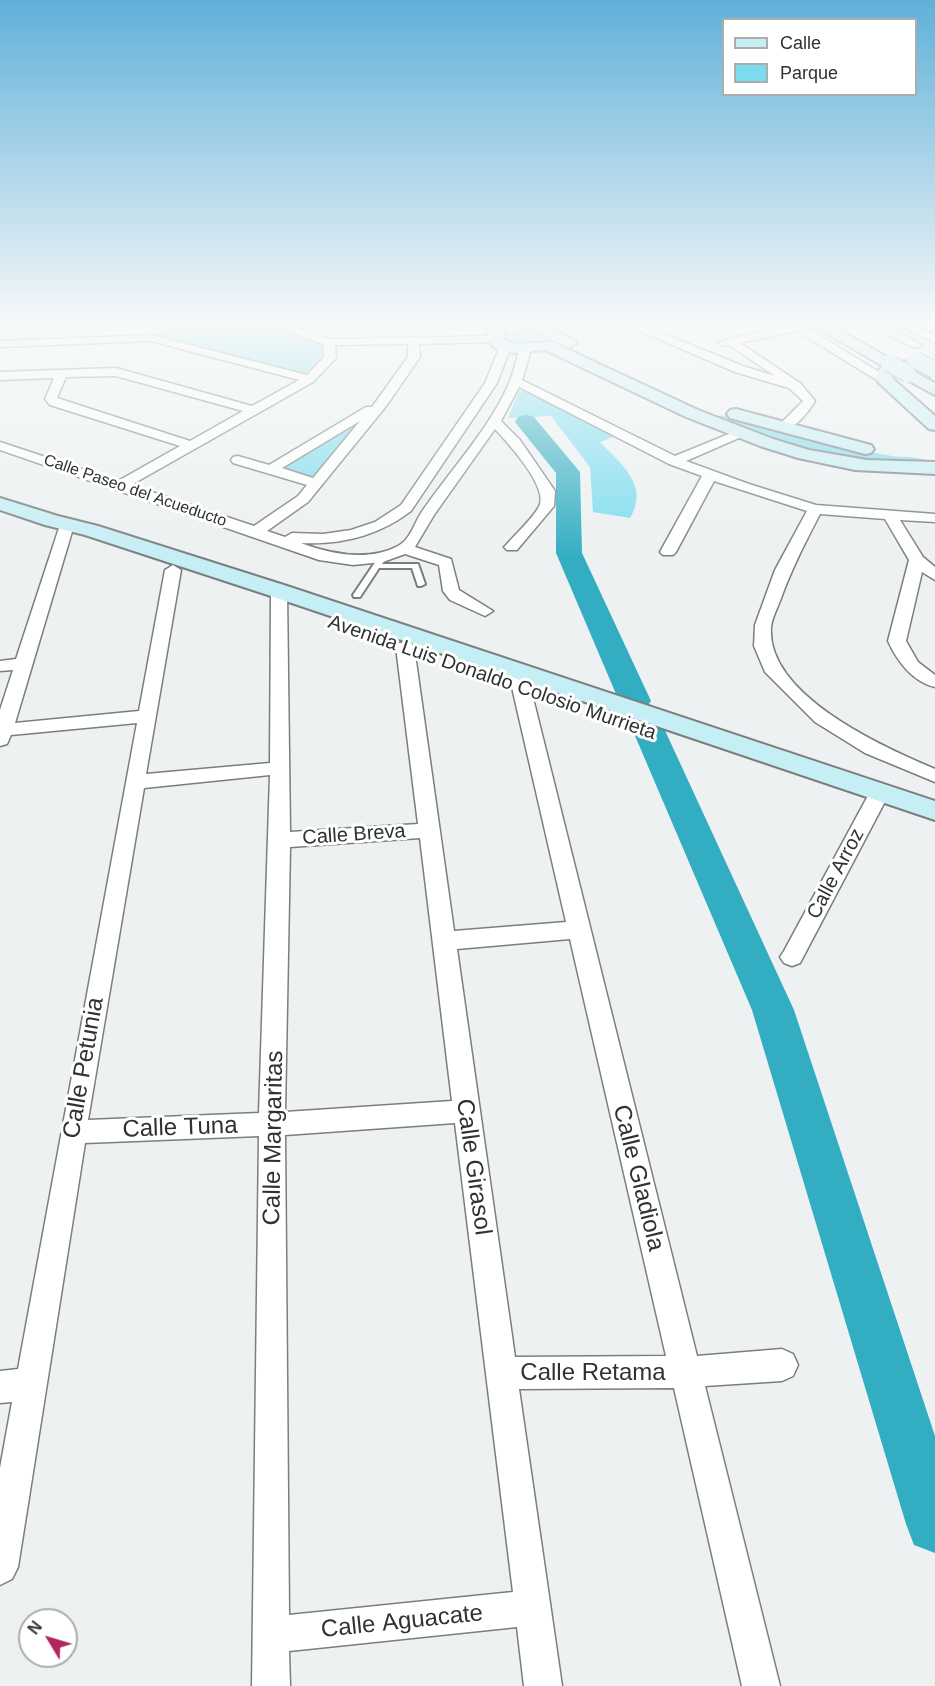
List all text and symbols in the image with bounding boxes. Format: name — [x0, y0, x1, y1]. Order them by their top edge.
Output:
legend — [722, 18, 917, 96]
text: Calle — [780, 33, 821, 53]
text: Parque — [780, 63, 838, 83]
street label: Calle Paseo del Acueducto — [41, 451, 229, 531]
street label: Avenida Luis Donaldo Colosio Murrieta — [325, 610, 659, 746]
street label: Calle Breva — [302, 819, 406, 851]
street label: Calle Arroz — [802, 825, 870, 923]
street label: Calle Petunia — [57, 995, 111, 1141]
street label: Calle Margaritas — [258, 1050, 290, 1226]
street label: Calle Girasol — [449, 1097, 497, 1237]
street label: Calle Gladiola — [606, 1102, 670, 1254]
street label: Calle Tuna — [122, 1112, 238, 1144]
street label: Calle Retama — [520, 1359, 666, 1387]
street label: Calle Aguacate — [320, 1599, 484, 1645]
north arrow — [18, 1608, 78, 1668]
text: N — [25, 1618, 45, 1638]

